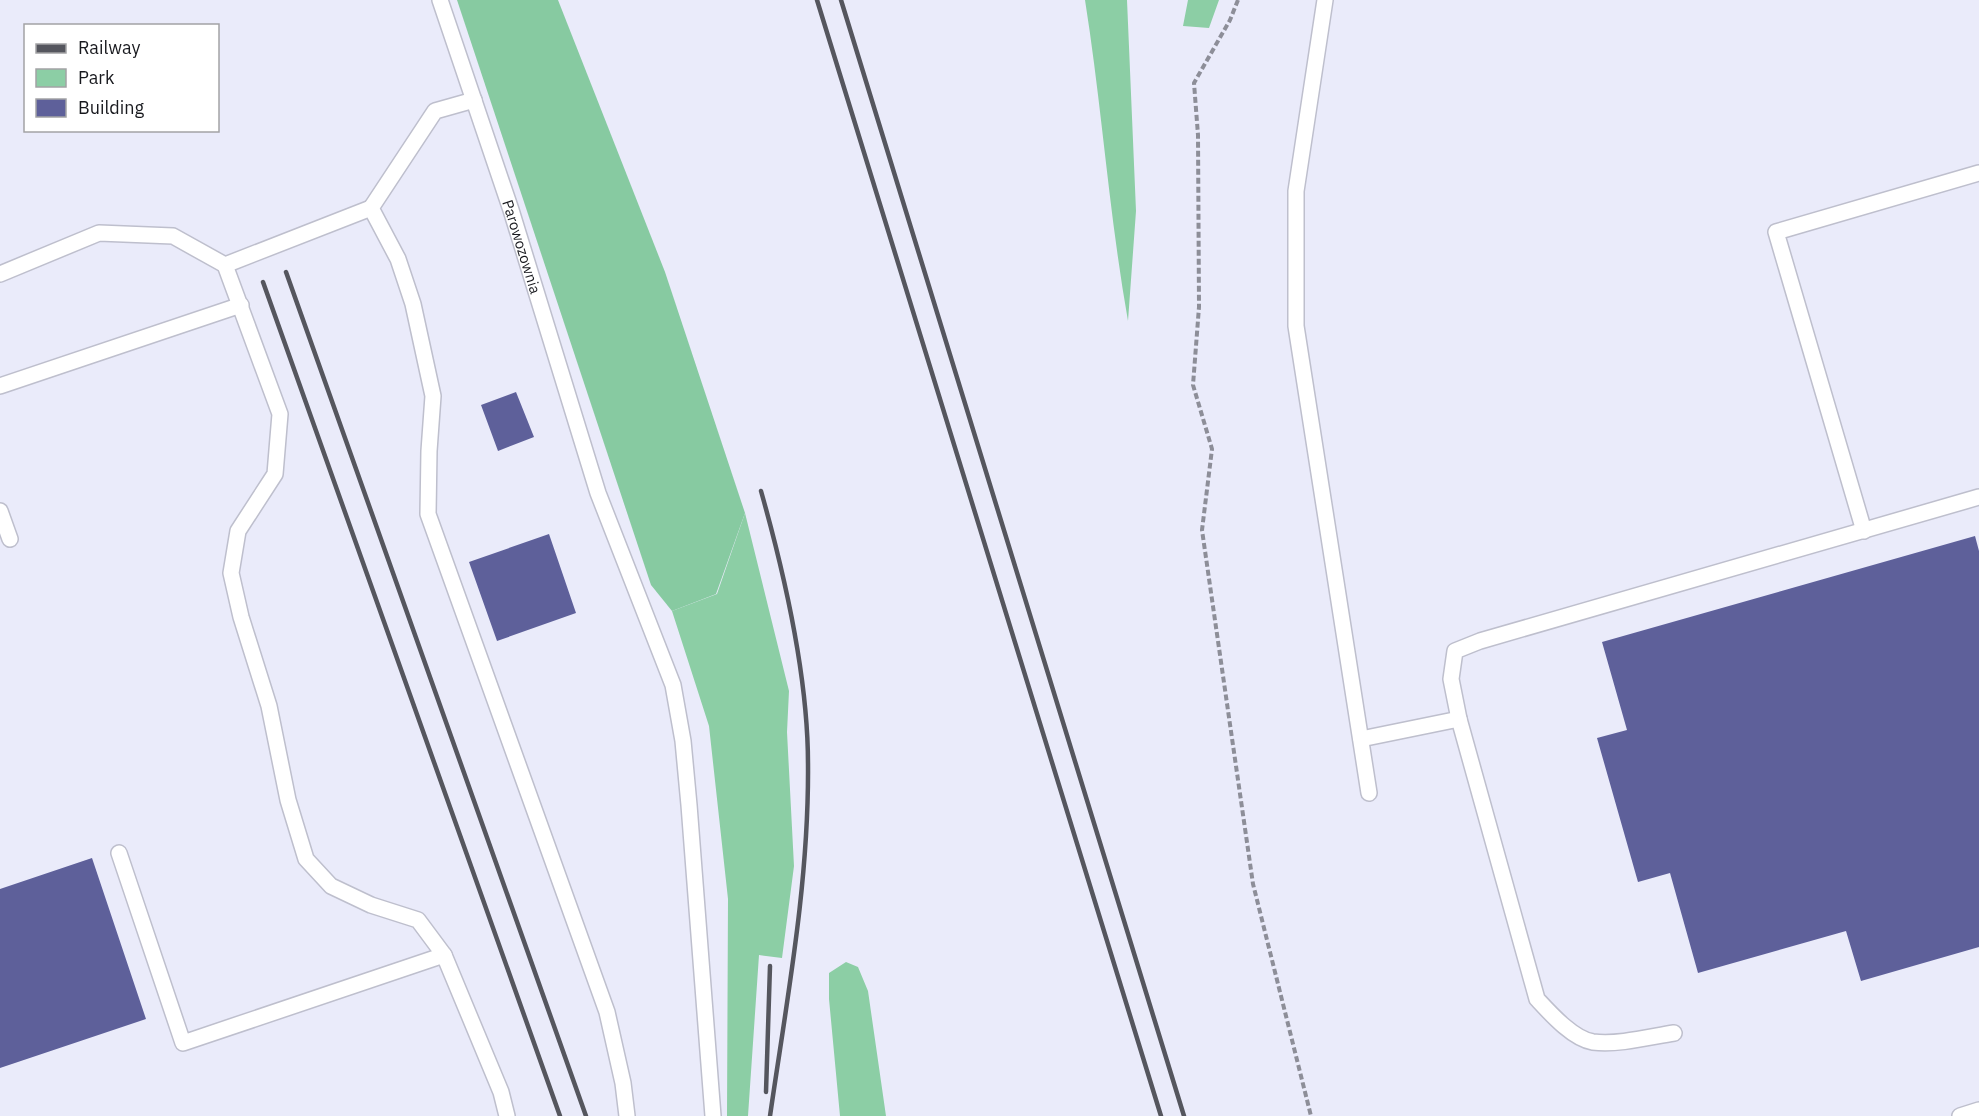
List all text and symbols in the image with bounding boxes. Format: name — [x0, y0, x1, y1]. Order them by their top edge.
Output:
legend — [24, 24, 219, 132]
text: Railway — [78, 36, 140, 59]
text: Park — [78, 66, 115, 89]
text: Building — [78, 96, 145, 119]
street label: Parowozownia — [499, 197, 546, 296]

